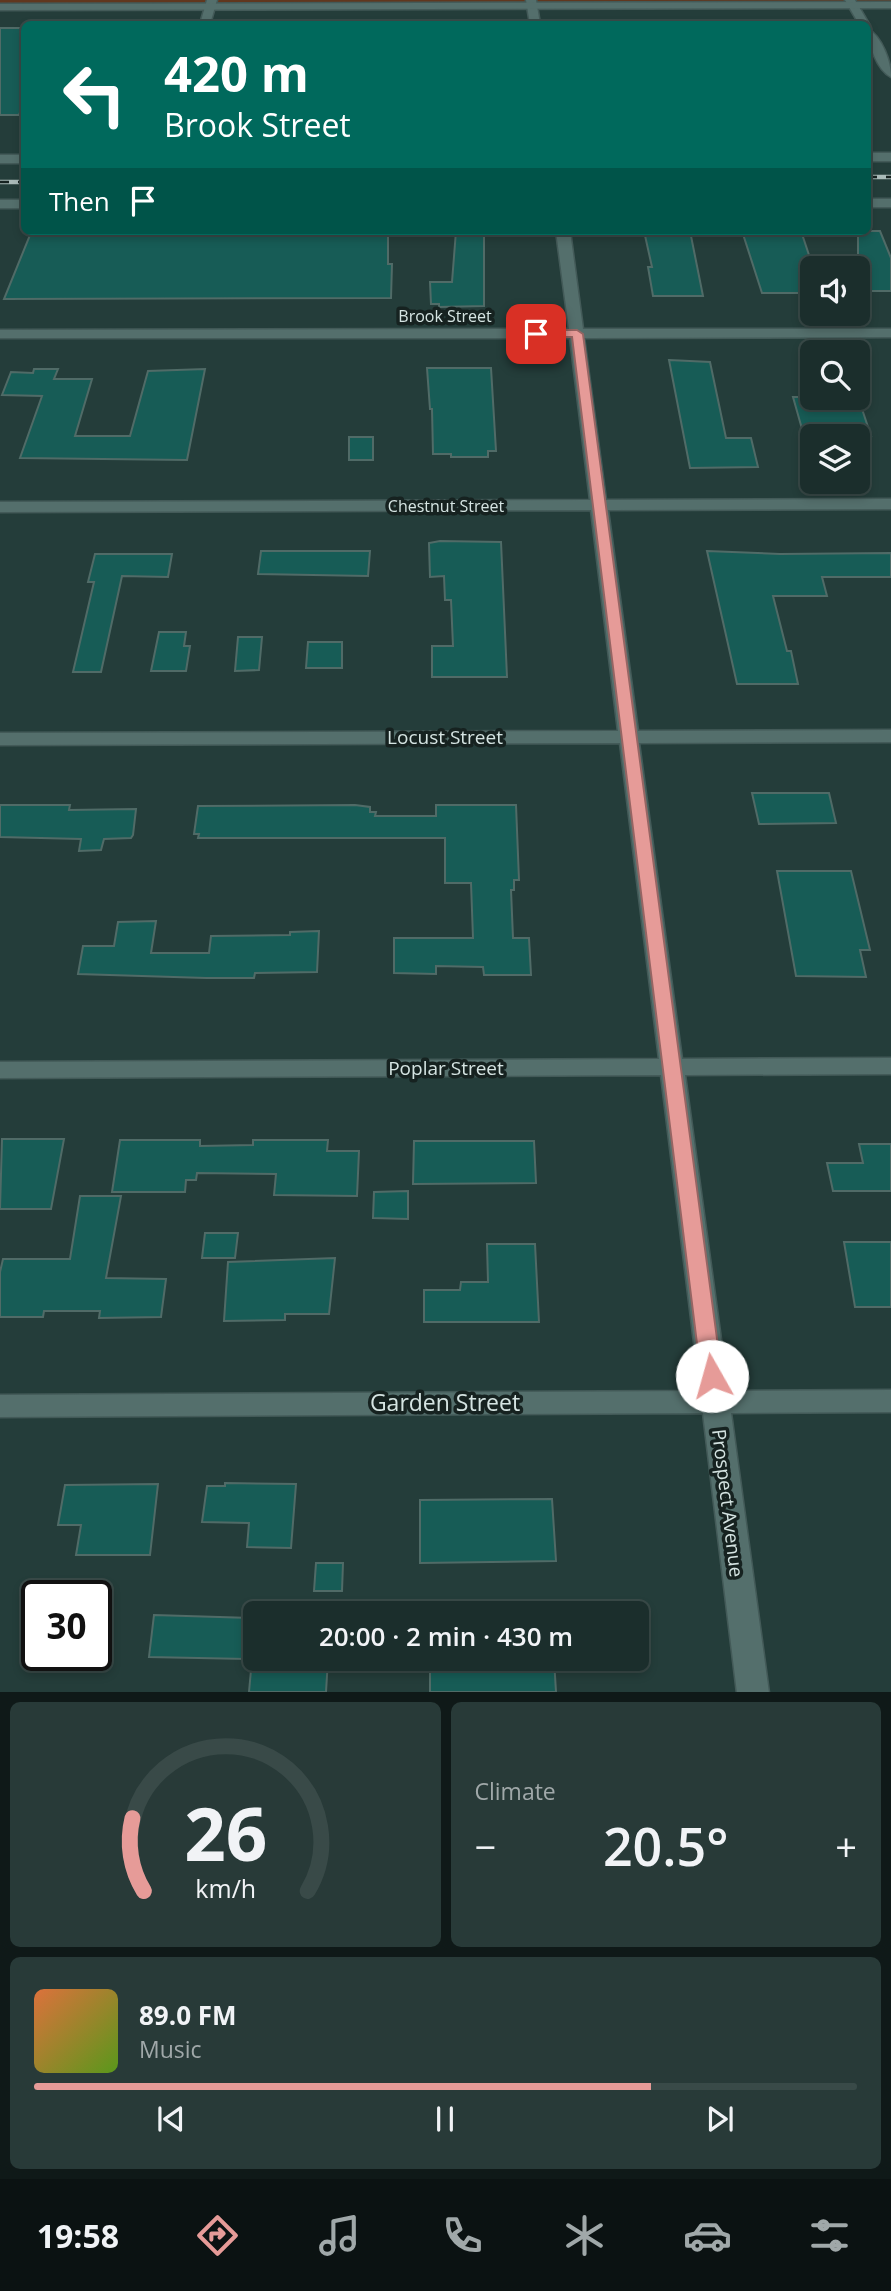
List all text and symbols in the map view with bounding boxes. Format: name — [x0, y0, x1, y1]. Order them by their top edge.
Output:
text: 420 m — [164, 40, 309, 106]
icon: left — [49, 49, 140, 140]
text: Brook Street — [164, 103, 351, 146]
icon: arrive — [124, 182, 162, 220]
text: Then — [49, 183, 110, 219]
map controls — [800, 256, 870, 494]
button: sound — [800, 256, 870, 326]
pin — [506, 304, 566, 364]
street label: Brook Street — [398, 305, 492, 327]
icon: arrive — [517, 315, 555, 353]
button: search — [800, 340, 870, 410]
button: layers — [800, 424, 870, 494]
street label: Chestnut Street — [388, 495, 504, 517]
street label: Locust Street — [387, 724, 503, 750]
street label: Poplar Street — [388, 1055, 504, 1081]
position arrow — [675, 1339, 749, 1413]
street label: Garden Street — [370, 1386, 520, 1418]
street label: Prospect Avenue — [706, 1428, 750, 1578]
speed limit sign: 30 — [21, 1580, 112, 1671]
text: 20:00 · 2 min · 430 m — [319, 1618, 573, 1654]
text: Climate — [475, 1775, 556, 1807]
text: 26 — [184, 1783, 267, 1882]
text: 20.5° — [603, 1810, 729, 1881]
text: − — [475, 1820, 496, 1872]
text: + — [835, 1820, 857, 1872]
text: km/h — [195, 1870, 256, 1904]
text: 89.0 FM — [139, 1997, 237, 2033]
text: Music — [139, 2033, 202, 2065]
icon: previous — [152, 2100, 190, 2138]
icon: pause — [426, 2100, 464, 2138]
icon: next — [701, 2100, 739, 2138]
icon: directions — [193, 2211, 242, 2260]
icon: music — [315, 2211, 364, 2260]
icon: phone — [438, 2211, 487, 2260]
icon: climate — [560, 2211, 609, 2260]
icon: car — [683, 2211, 732, 2260]
icon: filters — [805, 2211, 854, 2260]
text: 19:58 — [37, 2214, 119, 2257]

